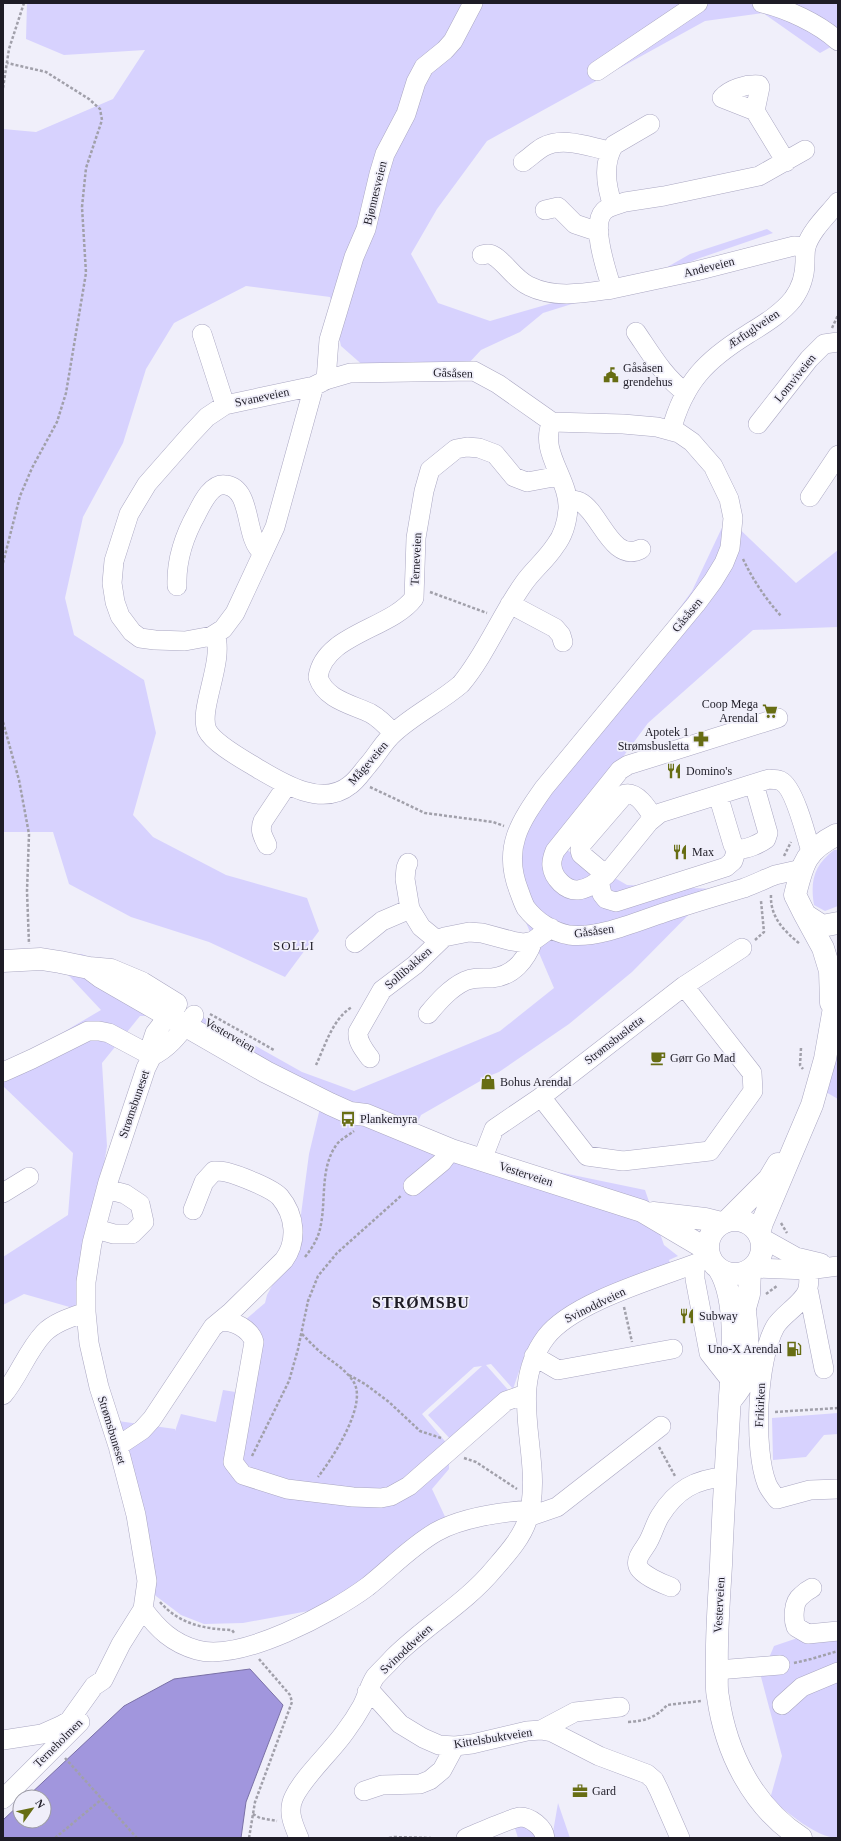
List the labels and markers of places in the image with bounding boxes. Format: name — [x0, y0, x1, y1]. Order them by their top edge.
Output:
place label: Gåsåsen grendehus — [623, 361, 673, 389]
public building icon: Gåsåsen grendehus — [602, 366, 620, 384]
place label: Coop Mega Arendal — [702, 697, 759, 725]
supermarket icon: Coop Mega Arendal — [761, 702, 779, 720]
place label: Apotek 1 Strømsbusletta — [618, 725, 690, 753]
pharmacy icon: Apotek 1 Strømsbusletta — [692, 730, 710, 748]
restaurant icon: Domino's — [665, 762, 683, 780]
place label: Domino's — [686, 764, 732, 778]
restaurant icon: Max — [671, 843, 689, 861]
place label: Max — [692, 845, 714, 859]
cafe icon: Gørr Go Mad — [649, 1049, 667, 1067]
place label: Gørr Go Mad — [670, 1051, 735, 1065]
shop icon: Bohus Arendal — [479, 1073, 497, 1091]
place label: Bohus Arendal — [500, 1075, 572, 1089]
bus stop icon: Plankemyra — [339, 1110, 357, 1128]
place label: Plankemyra — [360, 1112, 418, 1126]
restaurant icon: Subway — [678, 1307, 696, 1325]
place label: Subway — [699, 1309, 738, 1323]
fuel station icon: Uno-X Arendal — [785, 1340, 803, 1358]
place label: Uno-X Arendal — [708, 1342, 783, 1356]
office icon: Gard — [571, 1782, 589, 1800]
place label: Gard — [592, 1784, 616, 1798]

